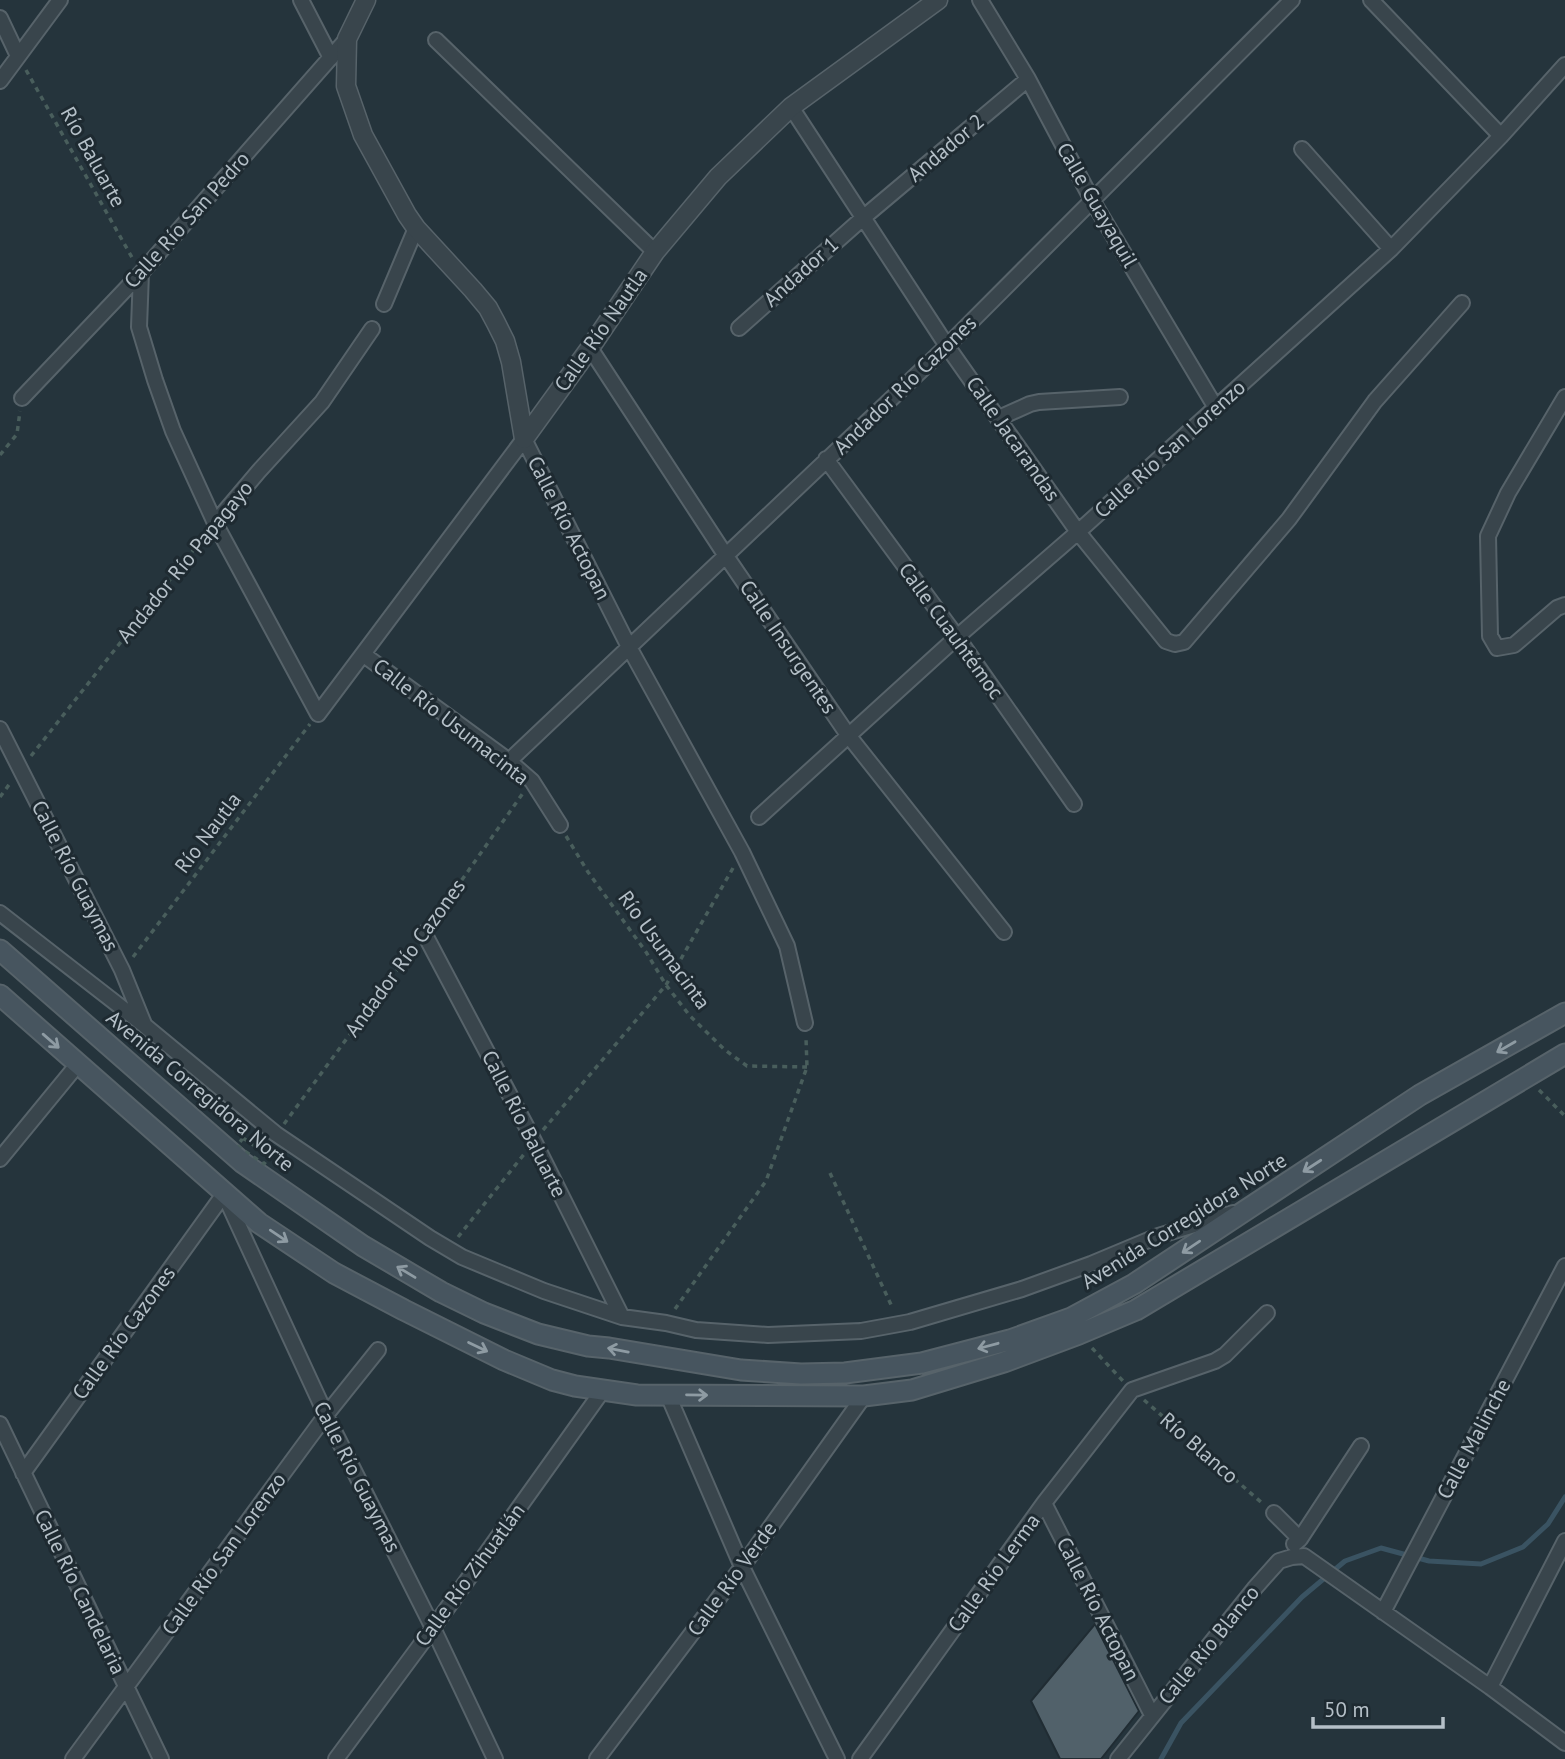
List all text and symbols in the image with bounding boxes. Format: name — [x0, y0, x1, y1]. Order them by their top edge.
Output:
street label: Río Baluarte — [55, 102, 132, 212]
street label: Andador 2 — [902, 108, 990, 188]
street label: Calle Guayaquil — [1051, 137, 1144, 272]
street label: Calle Río San Pedro — [118, 145, 255, 294]
street label: Andador 1 — [757, 231, 844, 313]
street label: Calle Río Nautla — [548, 263, 653, 397]
street label: Andador Río Cazones — [827, 309, 982, 460]
street label: Calle Jacarandas — [960, 371, 1067, 507]
street label: Calle Río San Lorenzo — [1088, 374, 1251, 524]
street label: Calle Río Actopan — [522, 451, 617, 604]
street label: Andador Río Papagayo — [111, 475, 258, 648]
street label: Calle Cuauhtémoc — [893, 557, 1010, 704]
street label: Calle Insurgentes — [734, 575, 843, 719]
street label: Calle Río Usumacinta — [368, 652, 535, 791]
street label: Río Nautla — [168, 787, 247, 878]
street label: Calle Río Guaymas — [26, 796, 125, 956]
street label: Andador Río Cazones — [338, 873, 471, 1042]
street label: Río Usumacinta — [612, 885, 717, 1014]
street label: Avenida Corregidora Norte — [101, 1004, 300, 1177]
one-way arrow — [42, 1032, 59, 1049]
one-way arrow — [1496, 1040, 1516, 1054]
street label: Calle Río Baluarte — [476, 1046, 573, 1202]
street label: Avenida Corregidora Norte — [1076, 1146, 1291, 1295]
one-way arrow — [1303, 1159, 1322, 1173]
one-way arrow — [269, 1230, 289, 1244]
one-way arrow — [1181, 1240, 1201, 1254]
street label: Calle Río Cazones — [66, 1261, 181, 1405]
one-way arrow — [397, 1264, 417, 1278]
one-way arrow — [977, 1340, 999, 1353]
one-way arrow — [467, 1341, 488, 1355]
one-way arrow — [607, 1342, 630, 1356]
street label: Calle Malinche — [1431, 1374, 1517, 1504]
one-way arrow — [685, 1389, 708, 1402]
street label: Calle Río Guaymas — [308, 1397, 407, 1557]
street label: Río Blanco — [1154, 1406, 1244, 1489]
street label: Calle Río San Lorenzo — [156, 1467, 292, 1640]
street label: Calle Río Zihuatlán — [409, 1498, 531, 1652]
street label: Calle Río Candelaria — [29, 1505, 132, 1679]
street label: Calle Río Lerma — [941, 1508, 1046, 1637]
street label: Calle Río Verde — [681, 1516, 782, 1641]
street label: Calle Río Actopan — [1051, 1532, 1146, 1685]
street label: Calle Río Blanco — [1152, 1579, 1265, 1710]
scale bar — [1313, 1686, 1442, 1730]
text: 50 m — [1324, 1696, 1370, 1723]

